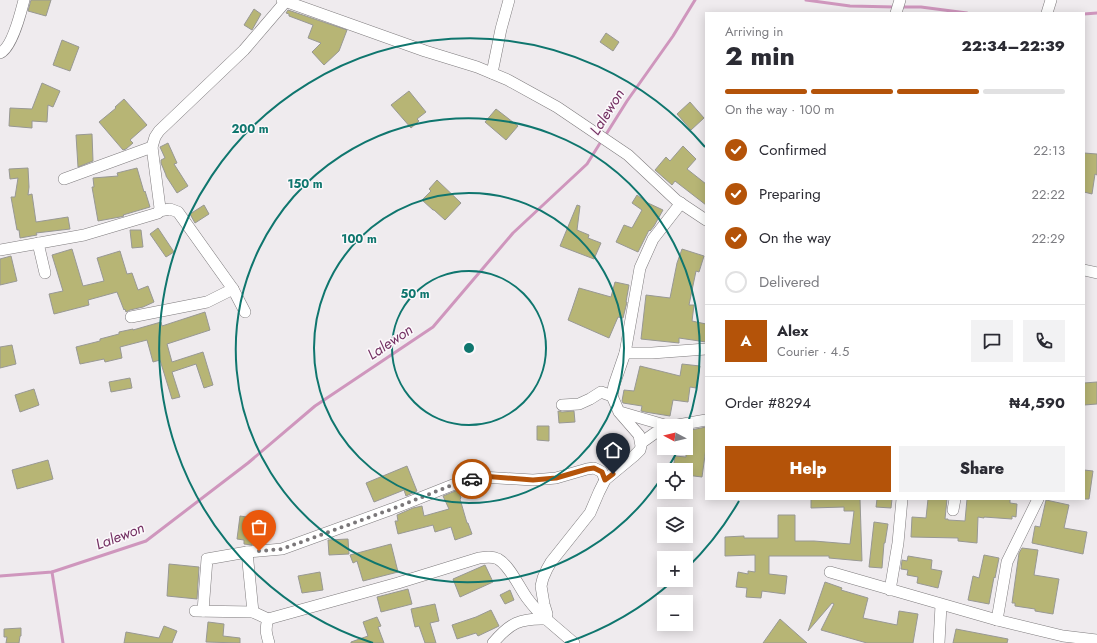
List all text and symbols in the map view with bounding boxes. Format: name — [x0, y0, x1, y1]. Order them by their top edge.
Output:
text: Arriving in — [725, 22, 783, 41]
text: 22:34–22:39 — [962, 35, 1065, 57]
text: 2 min — [725, 37, 795, 75]
water label: Lalewon — [584, 85, 630, 139]
text: On the way · 100 m — [725, 100, 834, 119]
text: 200 m — [231, 120, 269, 138]
icon: check — [725, 139, 747, 161]
text: Confirmed — [759, 139, 827, 161]
text: 22:13 — [1033, 141, 1065, 160]
text: 150 m — [287, 175, 323, 193]
icon: check — [725, 183, 747, 205]
text: Preparing — [759, 183, 821, 205]
text: 22:22 — [1032, 185, 1065, 204]
icon: check — [725, 227, 747, 249]
text: On the way — [759, 227, 831, 249]
text: 22:29 — [1031, 229, 1065, 248]
text: 100 m — [341, 230, 377, 248]
text: Delivered — [759, 271, 820, 293]
text: 50 m — [400, 285, 430, 303]
water label: Lalewon — [363, 319, 417, 365]
text: Alex — [777, 320, 808, 342]
button: chat — [971, 320, 1013, 362]
button: phone — [1023, 320, 1065, 362]
text: A — [740, 330, 752, 352]
centre of rings — [462, 341, 476, 355]
text: Courier · 4.5 — [777, 342, 849, 361]
text: Order #8294 — [725, 392, 811, 414]
text: ₦4,590 — [1009, 392, 1065, 414]
north arrow — [657, 419, 693, 455]
map controls — [657, 419, 693, 631]
pin — [596, 433, 630, 474]
icon: home — [602, 439, 624, 461]
button: Help — [725, 446, 891, 492]
button: Share — [899, 446, 1065, 492]
courier — [452, 459, 492, 499]
button: locate — [657, 463, 693, 499]
icon: car — [461, 468, 483, 490]
button: layers — [657, 507, 693, 543]
pin — [242, 510, 276, 551]
icon: bag — [248, 516, 270, 538]
water label: Lalewon — [92, 517, 148, 555]
button: + — [657, 551, 693, 587]
button: − — [657, 595, 693, 631]

